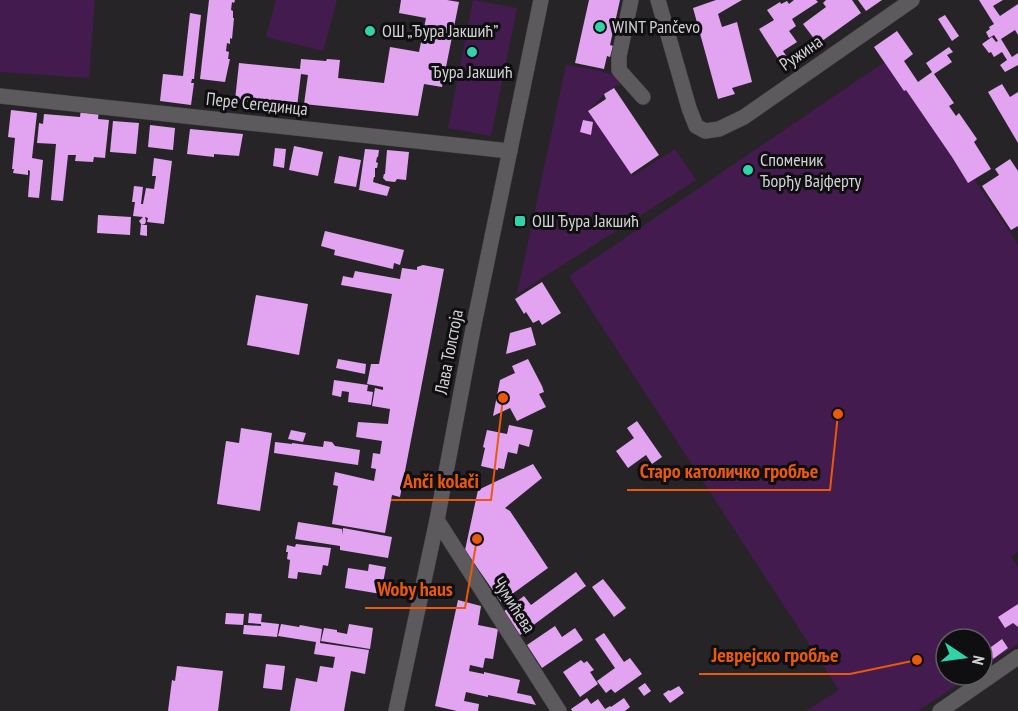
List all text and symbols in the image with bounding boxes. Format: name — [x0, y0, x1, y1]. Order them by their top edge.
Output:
place label: WINT Pančevo — [612, 15, 700, 38]
place label: ОШ „Ђура Јакшић” — [382, 19, 499, 42]
marker: WINT Pančevo — [593, 20, 607, 34]
marker: ОШ „Ђура Јакшић” — [363, 24, 377, 38]
street label: Ружина — [775, 30, 827, 76]
marker: Ђура Јакшић — [465, 45, 479, 59]
place label: Ђура Јакшић — [431, 60, 513, 83]
street label: Пере Сегединца — [205, 87, 309, 120]
place label: Споменик Ђорђу Вајферту — [760, 148, 861, 192]
marker: Споменик Ђорђу Вајферту — [741, 163, 755, 177]
place label: ОШ Ђура Јакшић — [532, 209, 639, 232]
marker: ОШ Ђура Јакшић — [513, 214, 527, 228]
street label: Лава Толстоја — [429, 308, 468, 397]
callout: Старо католичко гробље — [627, 452, 830, 490]
text: Старо католичко гробље — [640, 458, 818, 484]
callout: Anči kolači — [391, 462, 491, 500]
text: Anči kolači — [402, 468, 479, 494]
callout: Woby haus — [365, 570, 465, 608]
street label: Чумићева — [488, 572, 541, 637]
text: Woby haus — [376, 576, 453, 602]
north arrow — [934, 627, 994, 687]
callout: Јеврејско гробље — [699, 636, 850, 674]
text: Јеврејско гробље — [711, 642, 838, 668]
text: N — [968, 654, 989, 667]

